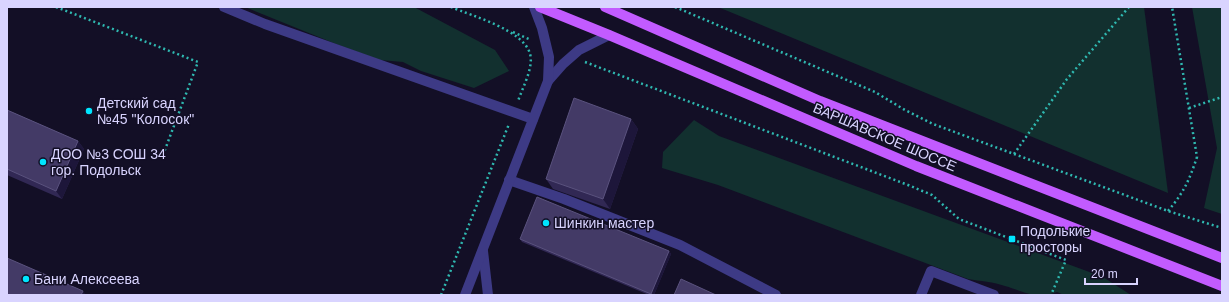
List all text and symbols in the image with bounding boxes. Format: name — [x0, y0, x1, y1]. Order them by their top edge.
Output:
place label: Детский сад №45 "Колосок" — [97, 95, 194, 127]
street label: ВАРШАВСКОЕ ШОССЕ — [811, 100, 959, 174]
marker: Детский сад №45 "Колосок" — [84, 106, 94, 116]
place label: ДОО №3 СОШ 34 гор. Подольск — [51, 146, 166, 178]
marker: ДОО №3 СОШ 34 гор. Подольск — [38, 157, 48, 167]
place label: Шинкин мастер — [554, 215, 654, 231]
marker: Шинкин мастер — [541, 218, 551, 228]
place label: Подолькие просторы — [1020, 223, 1091, 255]
marker: Подолькие просторы — [1007, 234, 1017, 244]
scale bar — [1085, 260, 1137, 286]
text: 20 m — [1091, 267, 1118, 281]
place label: Бани Алексеева — [34, 271, 140, 287]
marker: Бани Алексеева — [21, 274, 31, 284]

